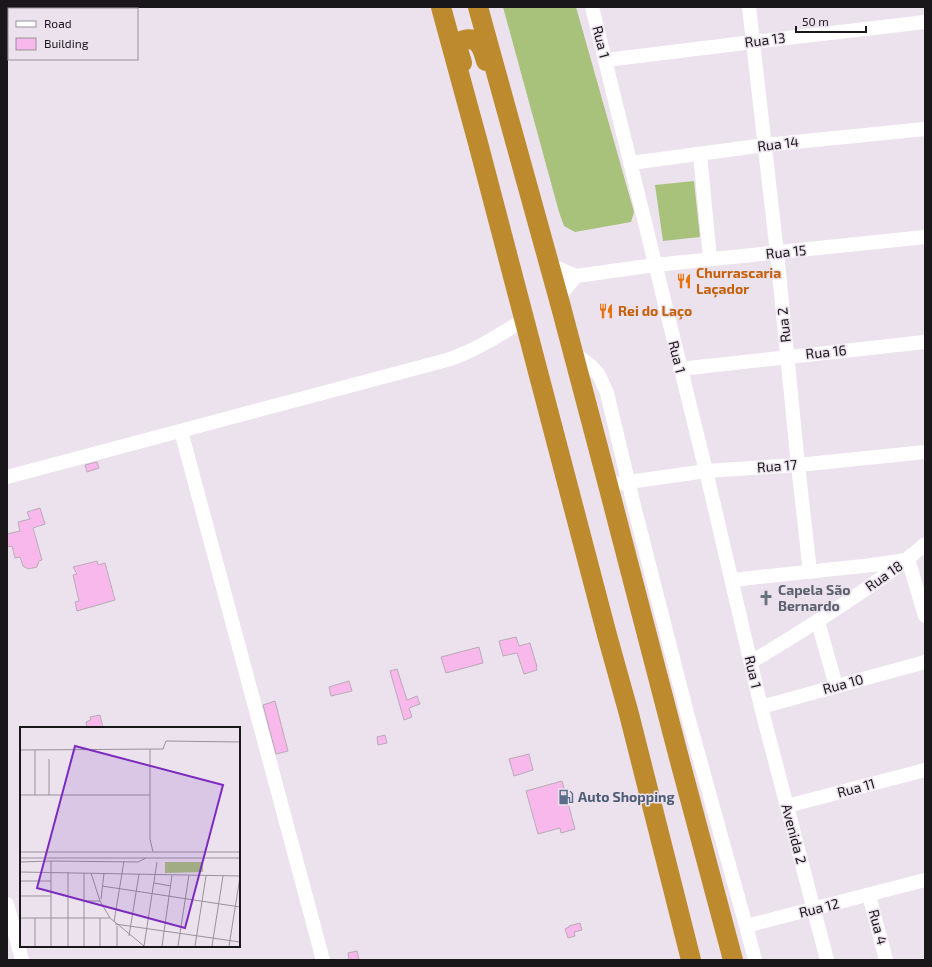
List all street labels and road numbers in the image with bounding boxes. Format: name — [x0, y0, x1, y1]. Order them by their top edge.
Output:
street label: Rua 1 — [589, 24, 614, 60]
street label: Rua 13 — [744, 29, 786, 50]
street label: Rua 14 — [756, 133, 800, 154]
street label: Rua 15 — [765, 241, 807, 262]
street label: Rua 2 — [773, 306, 794, 344]
street label: Rua 1 — [665, 339, 690, 375]
street label: Rua 16 — [805, 341, 847, 362]
street label: Rua 17 — [756, 456, 798, 475]
street label: Rua 18 — [862, 557, 906, 594]
street label: Rua 1 — [741, 654, 765, 690]
street label: Rua 10 — [821, 670, 865, 697]
street label: Rua 11 — [835, 774, 877, 801]
street label: Avenida 2 — [778, 802, 811, 866]
street label: Rua 12 — [797, 894, 841, 921]
street label: Rua 4 — [866, 907, 891, 946]

